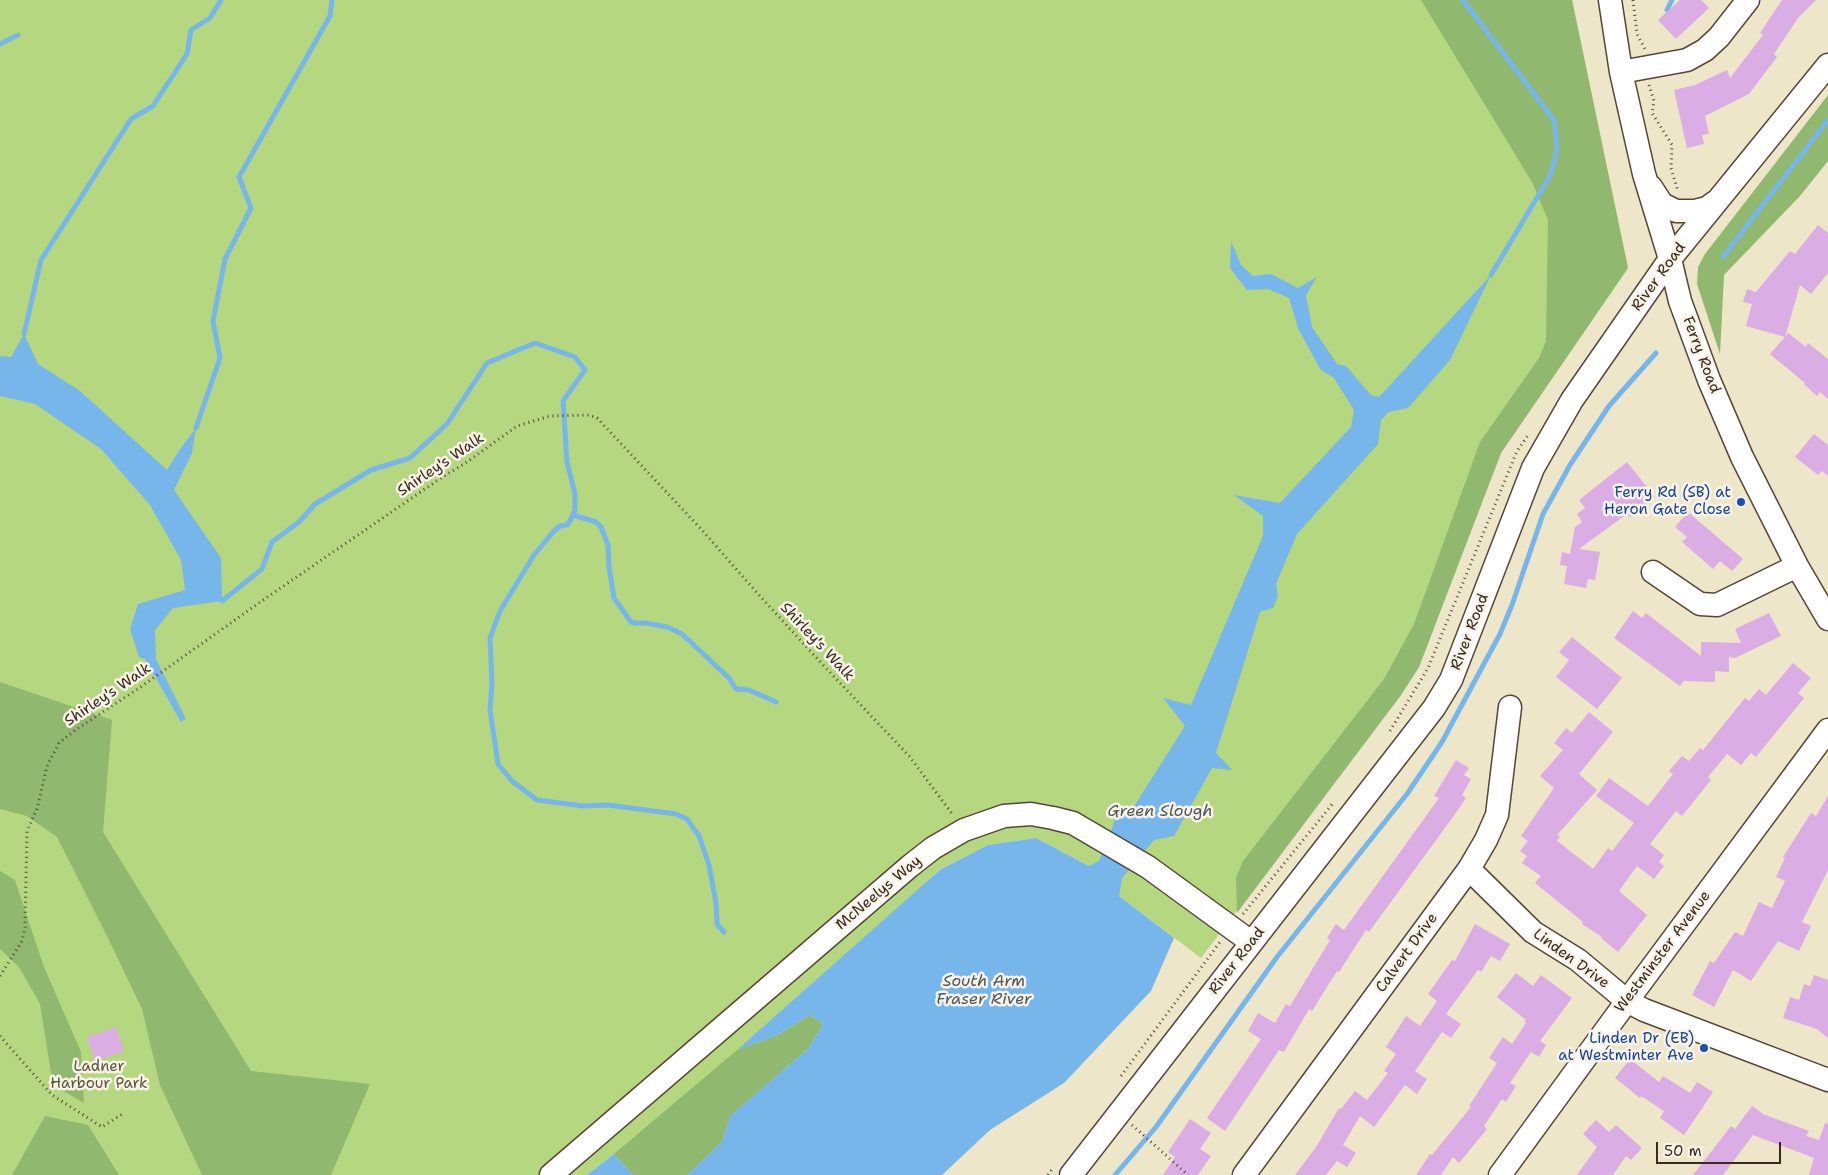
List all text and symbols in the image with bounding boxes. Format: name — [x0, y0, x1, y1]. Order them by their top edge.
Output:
street label: River Road — [1628, 239, 1690, 315]
street label: Ferry Road — [1678, 314, 1724, 396]
street label: Shirley's Walk — [394, 429, 488, 501]
place label: Ferry Rd (SB) at Heron Gate Close — [1604, 484, 1731, 519]
marker: Ferry Rd (SB) at Heron Gate Close — [1735, 496, 1747, 508]
street label: River Road — [1447, 591, 1493, 673]
street label: Shirley's Walk — [776, 599, 858, 685]
street label: Shirley's Walk — [61, 659, 155, 731]
water label: Green Slough — [1107, 802, 1213, 822]
street label: McNeelys Way — [833, 852, 925, 934]
street label: Westminster Avenue — [1611, 887, 1715, 1017]
street label: Calvert Drive — [1372, 910, 1442, 996]
street label: River Road — [1205, 924, 1269, 998]
street label: Linden Drive — [1529, 925, 1613, 993]
water label: South Arm Fraser River — [936, 972, 1032, 1010]
place label: Linden Dr (EB) at Westminter Ave — [1558, 1030, 1694, 1065]
marker: Linden Dr (EB) at Westminter Ave — [1698, 1042, 1710, 1054]
park label: Ladner Harbour Park — [50, 1058, 148, 1093]
scale bar — [1658, 1132, 1783, 1164]
text: 50 m — [1664, 1141, 1702, 1161]

